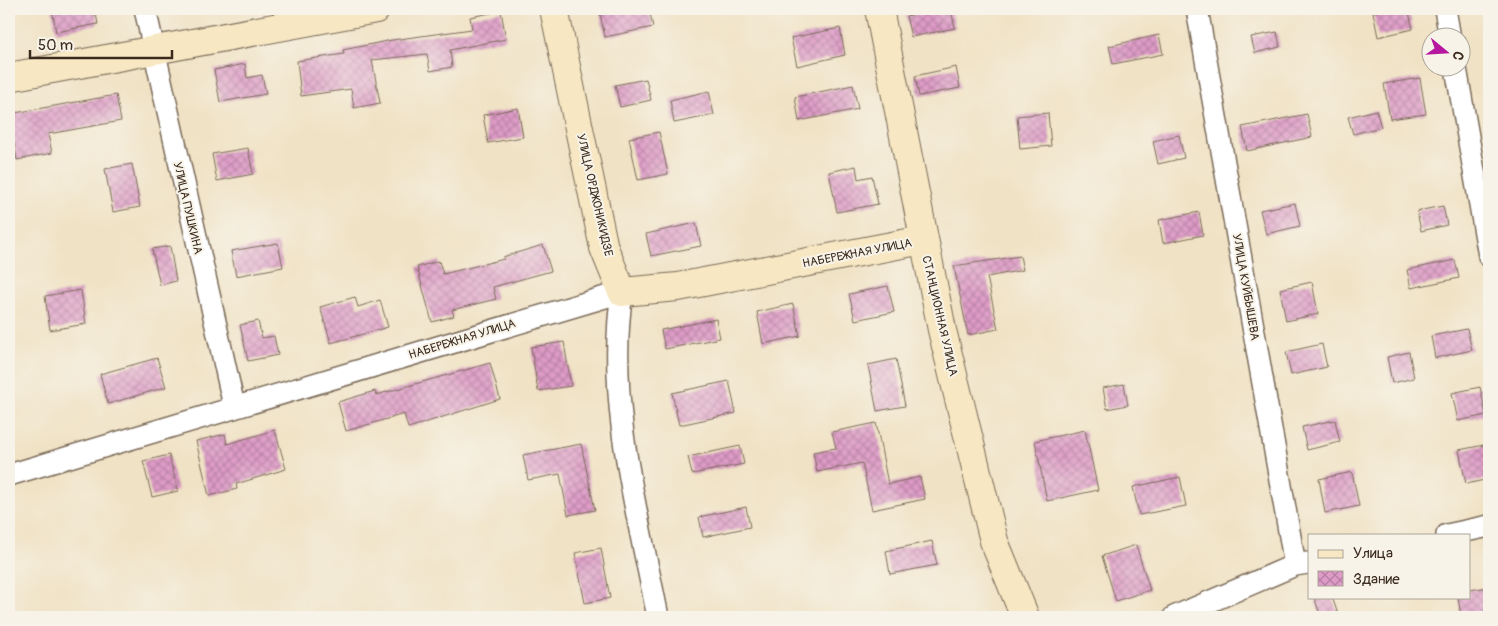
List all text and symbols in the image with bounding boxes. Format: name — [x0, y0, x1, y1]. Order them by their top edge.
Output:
scale bar — [30, 28, 172, 60]
north arrow — [1420, 28, 1470, 78]
text: 50 m — [38, 36, 73, 55]
text: С — [1448, 49, 1467, 63]
street label: УЛИЦА ОРДЖОНИКИДЗЕ — [573, 132, 616, 258]
street label: УЛИЦА ПУШКИНА — [170, 161, 205, 256]
street label: УЛИЦА КУЙБЫШЕВА — [1229, 232, 1262, 342]
street label: НАБЕРЕЖНАЯ УЛИЦА — [801, 235, 913, 271]
street label: СТАНЦИОННАЯ УЛИЦА — [918, 254, 961, 378]
street label: НАБЕРЕЖНАЯ УЛИЦА — [407, 316, 518, 363]
legend — [1308, 534, 1470, 598]
text: Улица — [1353, 544, 1393, 563]
text: Здание — [1353, 570, 1400, 589]

